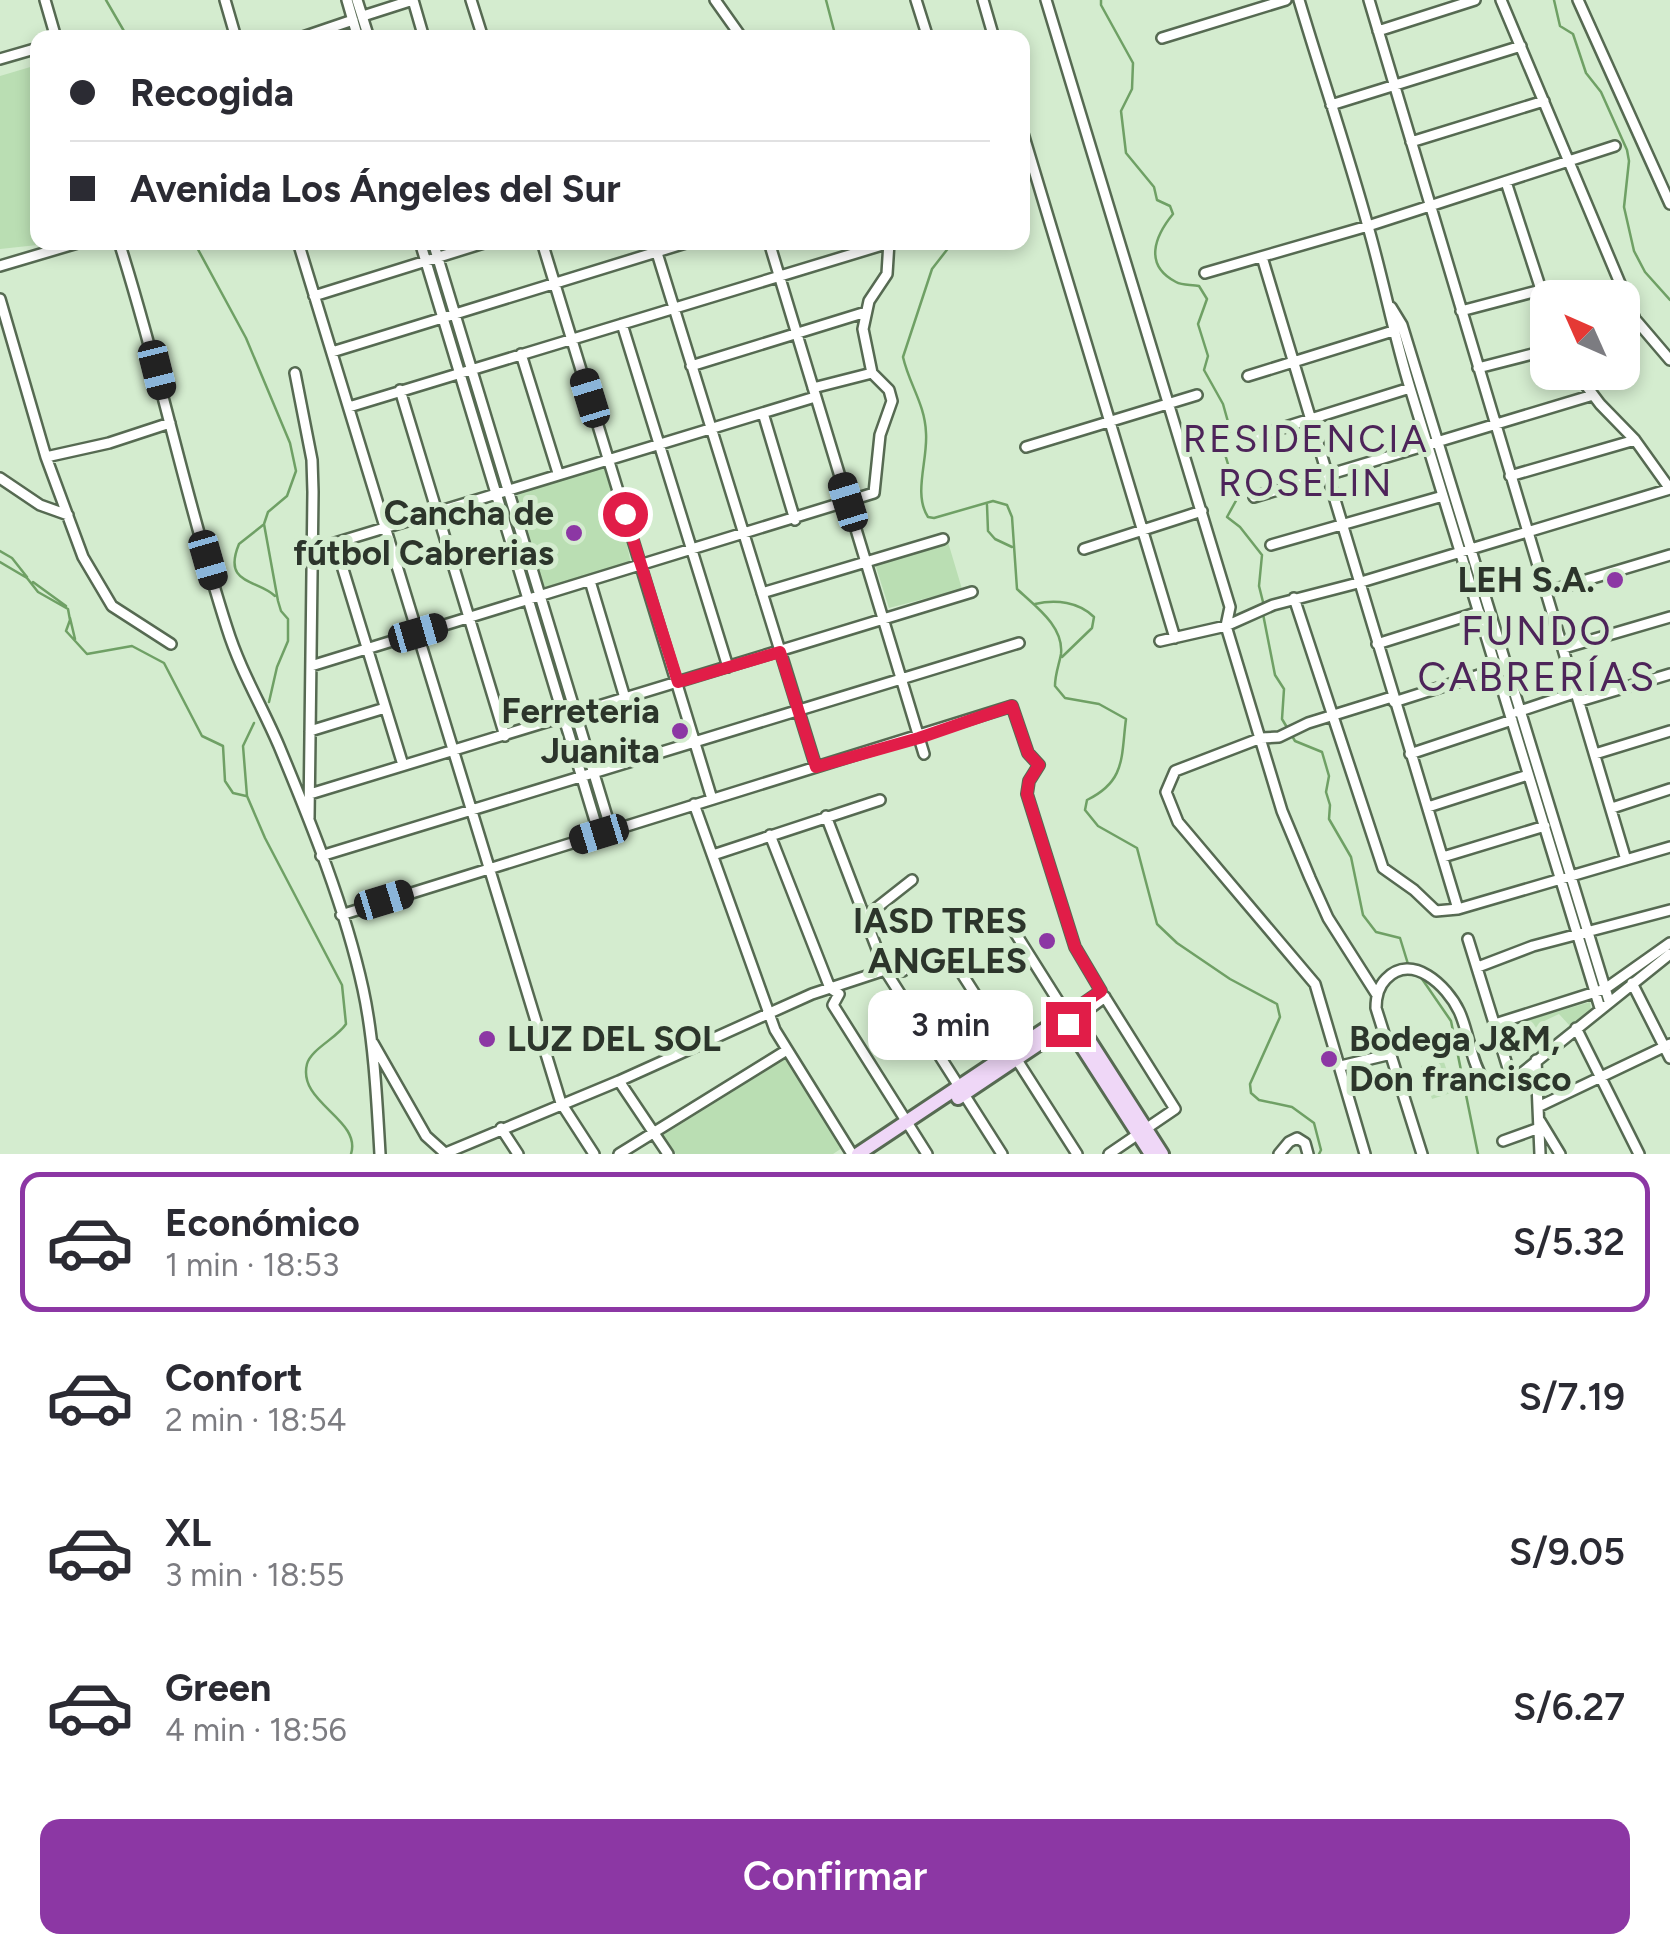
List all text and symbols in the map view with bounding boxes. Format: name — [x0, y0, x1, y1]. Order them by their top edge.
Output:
text: Recogida — [130, 70, 294, 116]
text: Avenida Los Ángeles del Sur — [130, 166, 621, 212]
north arrow — [1530, 280, 1640, 390]
map controls — [1530, 280, 1640, 390]
car — [135, 337, 179, 403]
car — [567, 365, 613, 431]
district label: RESIDENCIA ROSELIN — [1183, 416, 1429, 506]
car — [825, 469, 871, 535]
place label: Cancha de fútbol Cabrerias — [293, 492, 554, 574]
route start — [603, 492, 648, 537]
marker: Cancha de fútbol Cabrerias — [563, 522, 585, 544]
car — [185, 527, 231, 593]
place label: LEH S.A. — [1457, 559, 1595, 601]
marker: LEH S.A. — [1604, 569, 1626, 591]
district label: FUNDO CABRERÍAS — [1417, 607, 1657, 701]
car — [385, 610, 451, 656]
place label: Ferreteria Juanita — [501, 690, 660, 772]
marker: Ferreteria Juanita — [669, 720, 691, 742]
car — [566, 811, 632, 857]
car — [351, 877, 417, 923]
place label: IASD TRES ANGELES — [853, 900, 1027, 982]
marker: IASD TRES ANGELES — [1036, 930, 1058, 952]
callout: 3 min — [868, 989, 1033, 1059]
route end — [1046, 1002, 1091, 1047]
text: 3 min — [911, 1006, 990, 1044]
place label: LUZ DEL SOL — [507, 1018, 721, 1060]
place label: Bodega J&M, Don francisco — [1349, 1018, 1572, 1100]
marker: LUZ DEL SOL — [476, 1028, 498, 1050]
marker: Bodega J&M, Don francisco — [1318, 1048, 1340, 1070]
icon: car — [45, 1197, 135, 1287]
text: Económico — [165, 1200, 360, 1246]
text: S/5.32 — [1513, 1219, 1625, 1265]
text: 1 min · 18:53 — [165, 1246, 339, 1284]
icon: car — [45, 1352, 135, 1442]
text: Confort — [165, 1355, 302, 1401]
text: S/7.19 — [1519, 1374, 1625, 1420]
text: 2 min · 18:54 — [165, 1401, 346, 1439]
icon: car — [45, 1507, 135, 1597]
text: XL — [165, 1510, 211, 1556]
text: S/9.05 — [1509, 1529, 1625, 1575]
text: 3 min · 18:55 — [165, 1556, 345, 1594]
icon: car — [45, 1662, 135, 1752]
text: Green — [165, 1665, 271, 1711]
text: S/6.27 — [1513, 1684, 1625, 1730]
text: 4 min · 18:56 — [165, 1711, 347, 1749]
button: Confirmar — [40, 1819, 1630, 1934]

